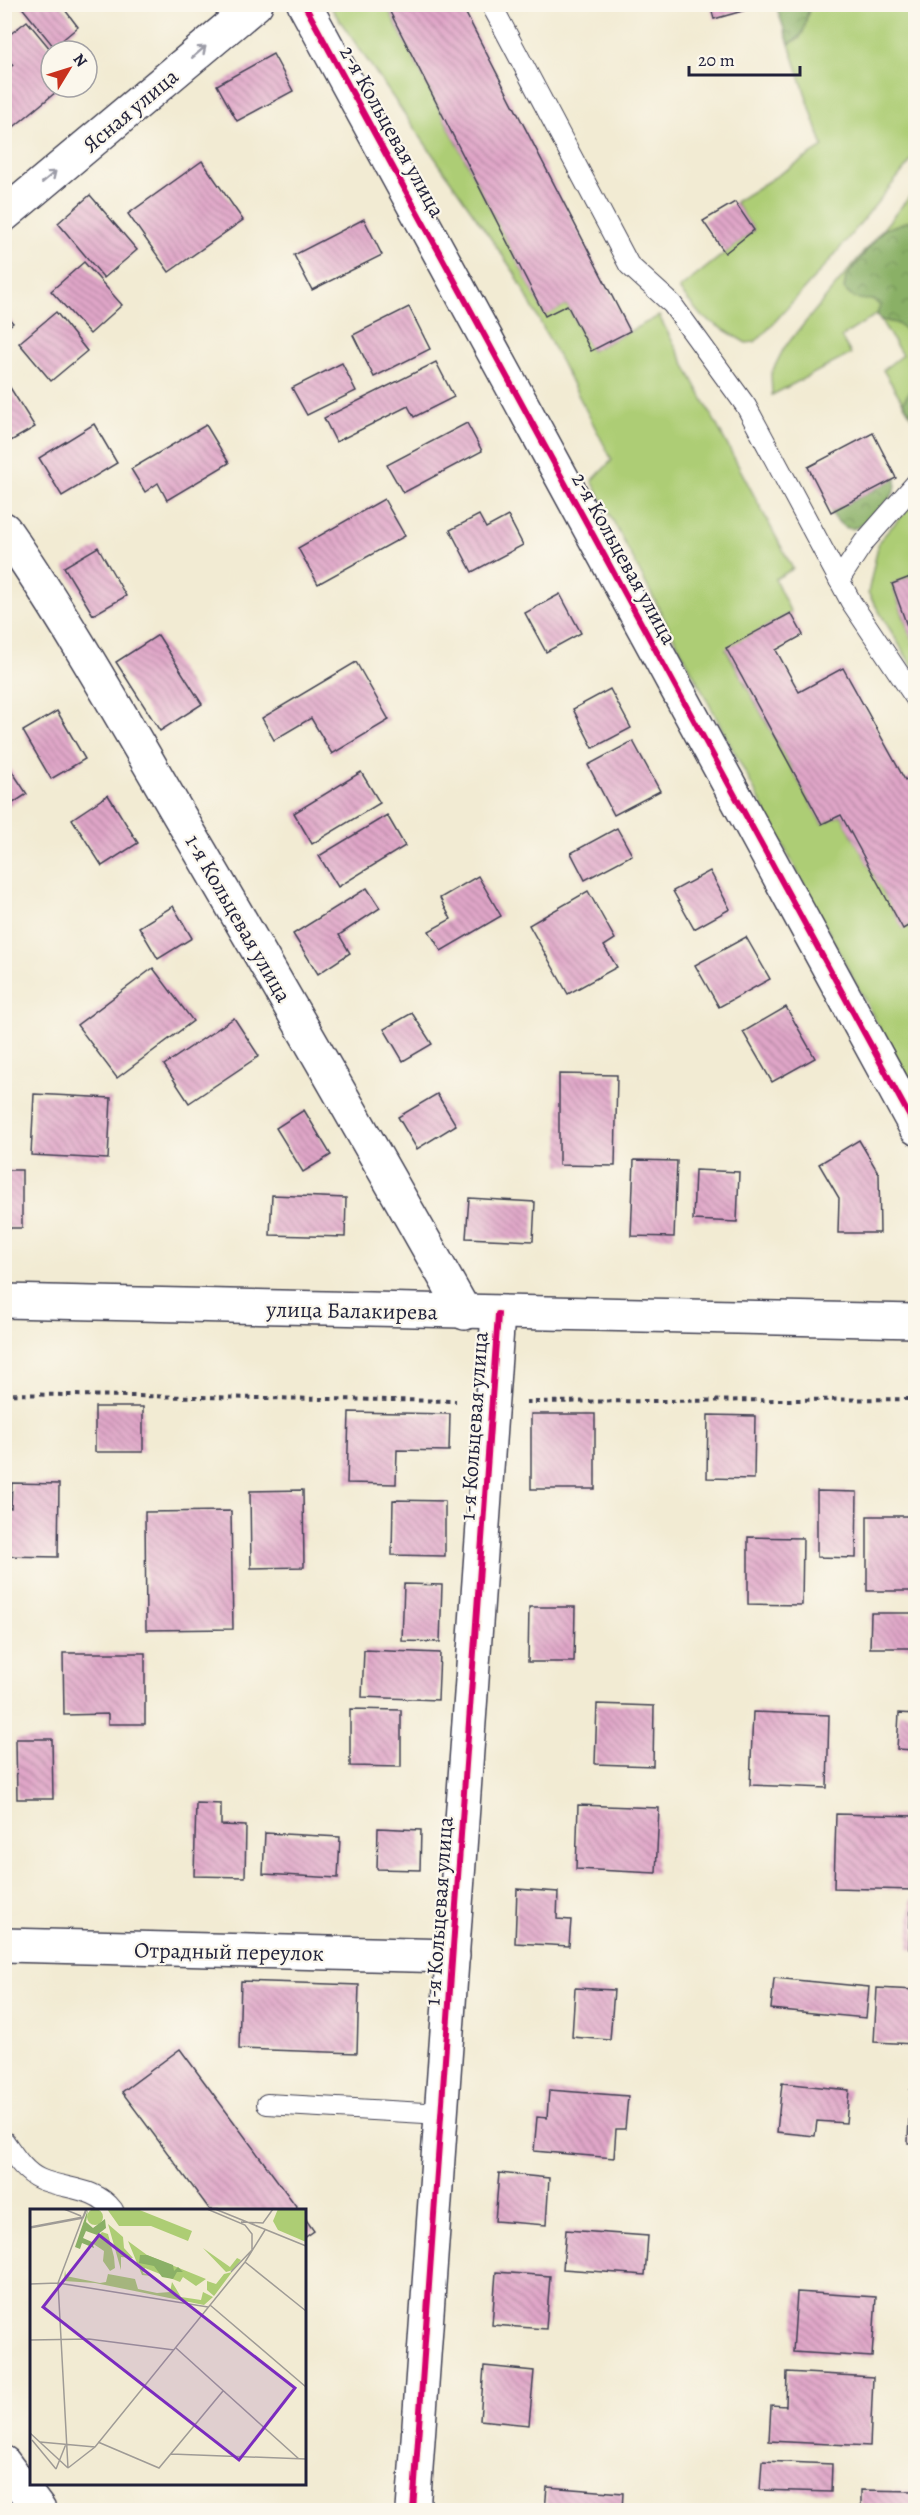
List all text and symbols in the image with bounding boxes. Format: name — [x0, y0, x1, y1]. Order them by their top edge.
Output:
north arrow — [39, 39, 99, 99]
scale bar — [689, 39, 800, 77]
street label: 2-я Кольцевая улица — [332, 40, 452, 224]
one-way arrow — [191, 45, 206, 59]
text: 20 m — [698, 48, 735, 72]
text: N — [68, 49, 93, 72]
street label: Ясная улица — [76, 61, 186, 160]
one-way arrow — [41, 170, 56, 184]
street label: 2-я Кольцевая улица — [564, 467, 684, 651]
street label: 1-я Кольцевая улица — [178, 829, 299, 1009]
street label: улица Балакирева — [265, 1294, 439, 1328]
street label: 1-я Кольцевая улица — [452, 1330, 496, 1522]
street label: 1-я Кольцевая улица — [417, 1815, 461, 2007]
street label: Отрадный переулок — [134, 1935, 324, 1969]
inset map — [30, 2209, 306, 2485]

